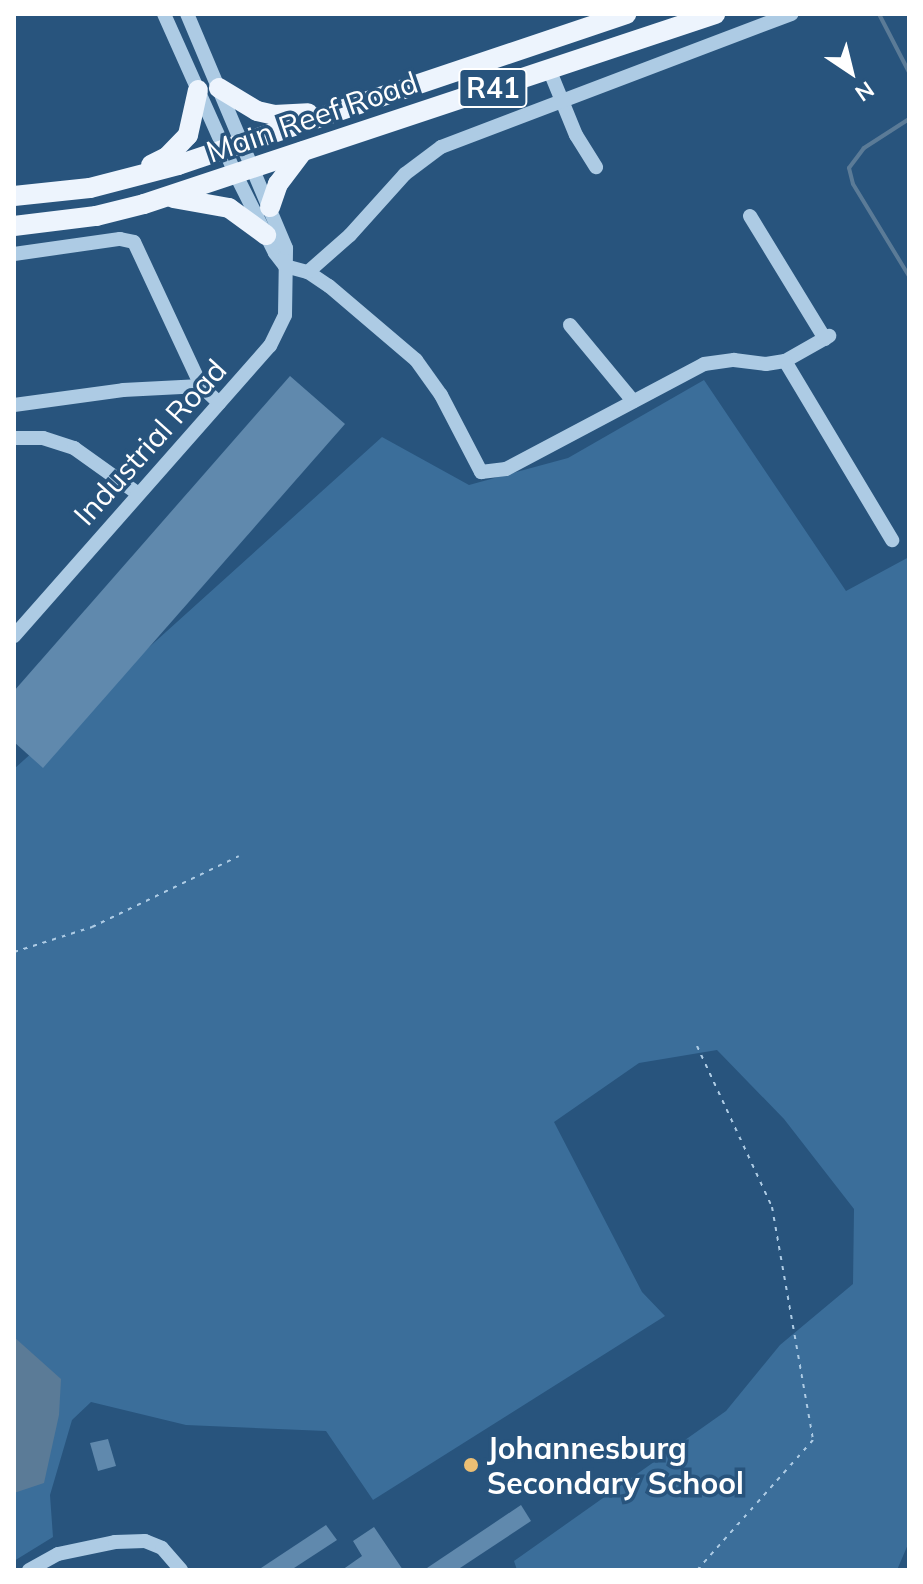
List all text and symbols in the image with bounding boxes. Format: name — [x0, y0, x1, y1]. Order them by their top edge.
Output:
north arrow — [811, 32, 891, 112]
street label: Main Reef Road — [202, 64, 422, 170]
road number: R41 — [457, 64, 529, 112]
text: N — [850, 75, 880, 108]
street label: Industrial Road — [66, 352, 234, 532]
place label: Johannesburg Secondary School — [487, 1430, 744, 1500]
marker: Johannesburg Secondary School — [462, 1456, 480, 1474]

